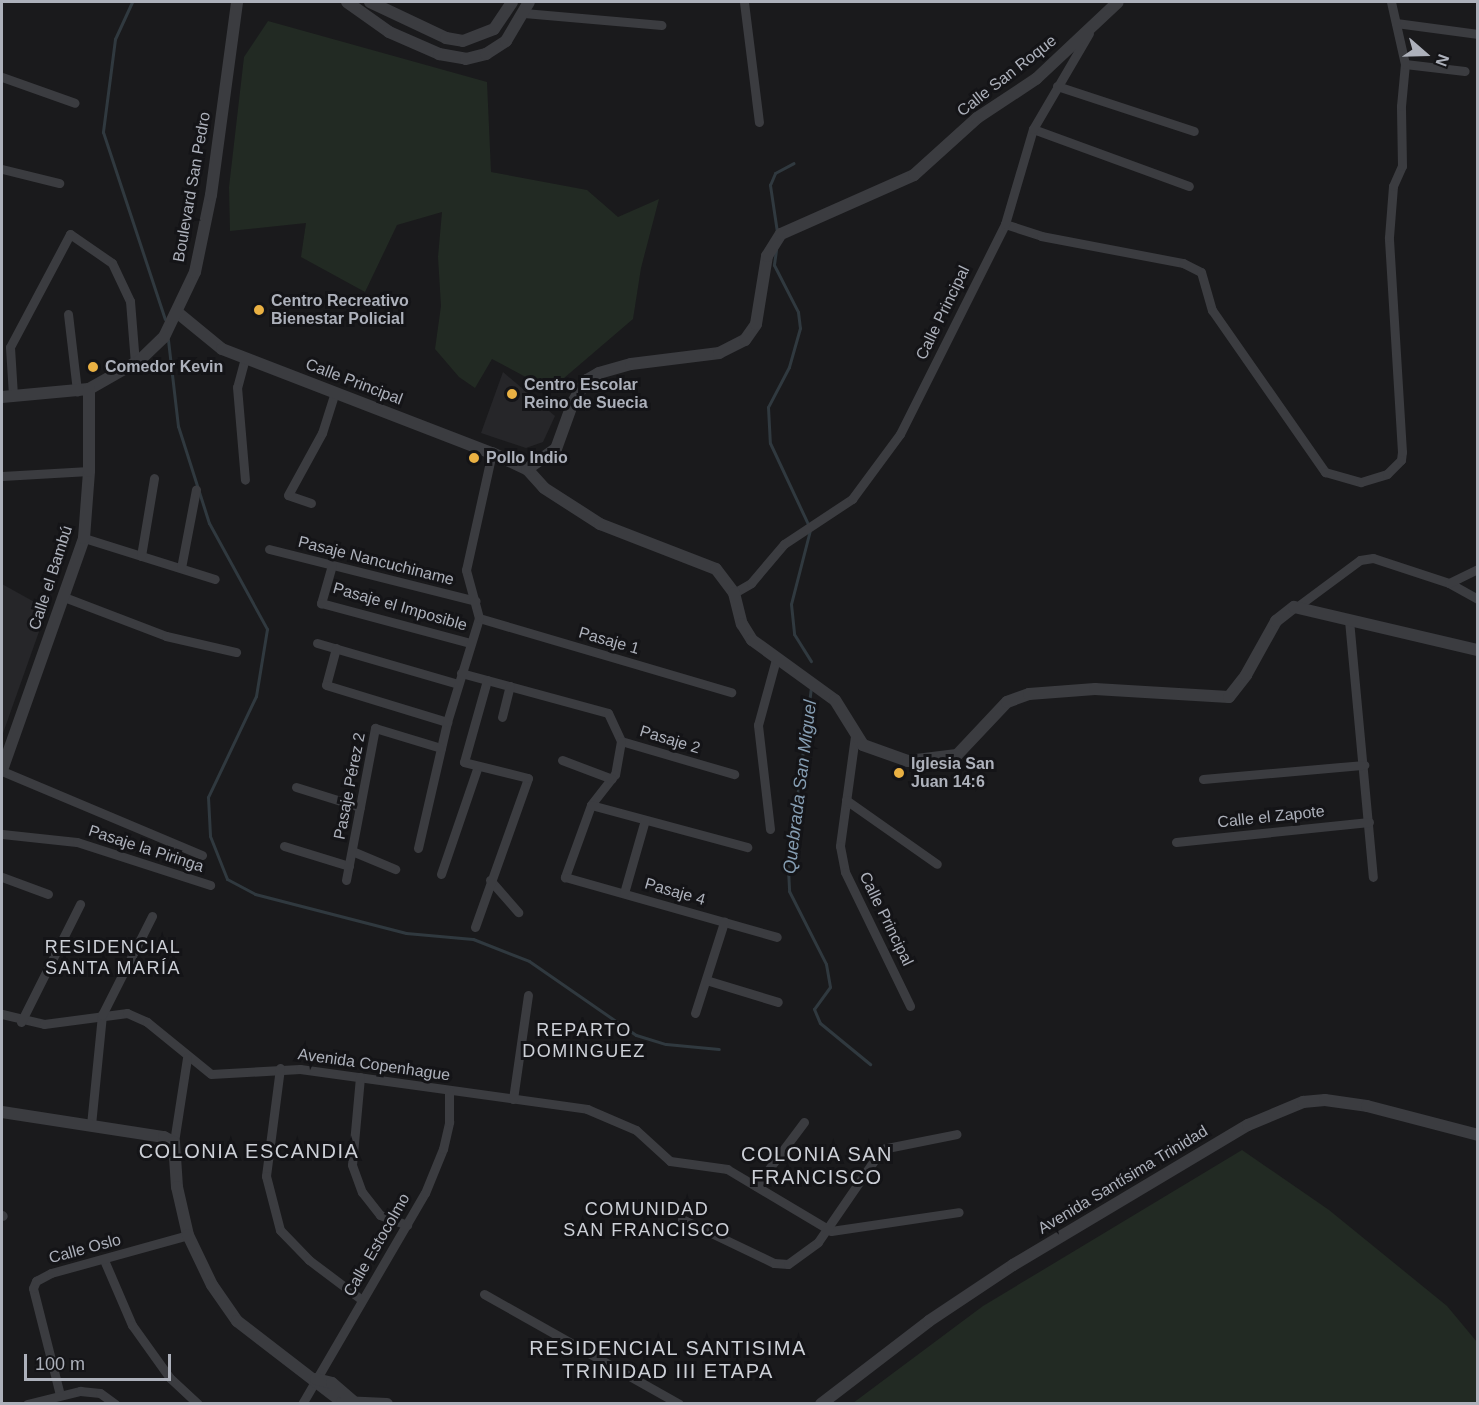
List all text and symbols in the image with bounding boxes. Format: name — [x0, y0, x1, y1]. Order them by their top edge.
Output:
north arrow — [1395, 24, 1455, 84]
street label: Calle San Roque — [953, 31, 1061, 121]
text: N — [1432, 52, 1452, 69]
street label: Boulevard San Pedro — [169, 110, 215, 264]
street label: Calle Principal — [912, 263, 974, 363]
place label: Centro Recreativo Bienestar Policial — [271, 291, 409, 329]
marker: Centro Recreativo Bienestar Policial — [252, 303, 266, 317]
street label: Calle Principal — [303, 355, 405, 409]
place label: Comedor Kevin — [105, 357, 223, 377]
marker: Comedor Kevin — [86, 360, 100, 374]
place label: Centro Escolar Reino de Suecia — [524, 375, 648, 413]
marker: Centro Escolar Reino de Suecia — [505, 387, 519, 401]
place label: Pollo Indio — [486, 448, 568, 468]
marker: Pollo Indio — [467, 451, 481, 465]
street label: Calle el Bambú — [25, 523, 77, 633]
street label: Pasaje Nancuchiname — [296, 532, 456, 590]
street label: Pasaje el Imposible — [331, 579, 469, 635]
street label: Pasaje 1 — [576, 623, 642, 659]
water label: Quebrada San Miguel — [779, 699, 821, 875]
street label: Pasaje 2 — [637, 722, 703, 758]
street label: Pasaje Pérez 2 — [330, 731, 370, 841]
place label: Iglesia San Juan 14:6 — [911, 754, 995, 792]
marker: Iglesia San Juan 14:6 — [892, 766, 906, 780]
street label: Calle el Zapote — [1216, 802, 1326, 832]
street label: Pasaje la Piringa — [86, 821, 206, 877]
street label: Calle Principal — [855, 869, 917, 969]
street label: Pasaje 4 — [642, 874, 708, 910]
district label: RESIDENCIAL SANTA MARÍA — [44, 937, 182, 980]
district label: REPARTO DOMINGUEZ — [522, 1020, 646, 1062]
street label: Avenida Copenhague — [297, 1045, 451, 1085]
street label: Avenida Santísima Trinidad — [1035, 1122, 1211, 1238]
district label: COLONIA ESCANDIA — [138, 1139, 360, 1163]
district label: COLONIA SAN FRANCISCO — [740, 1142, 894, 1189]
street label: Calle Estocolmo — [340, 1190, 414, 1300]
district label: COMUNIDAD SAN FRANCISCO — [563, 1199, 731, 1242]
street label: Calle Oslo — [47, 1230, 123, 1268]
district label: RESIDENCIAL SANTISIMA TRINIDAD III ETAPA — [529, 1337, 807, 1384]
scale bar — [27, 1342, 174, 1380]
text: 100 m — [35, 1354, 85, 1374]

